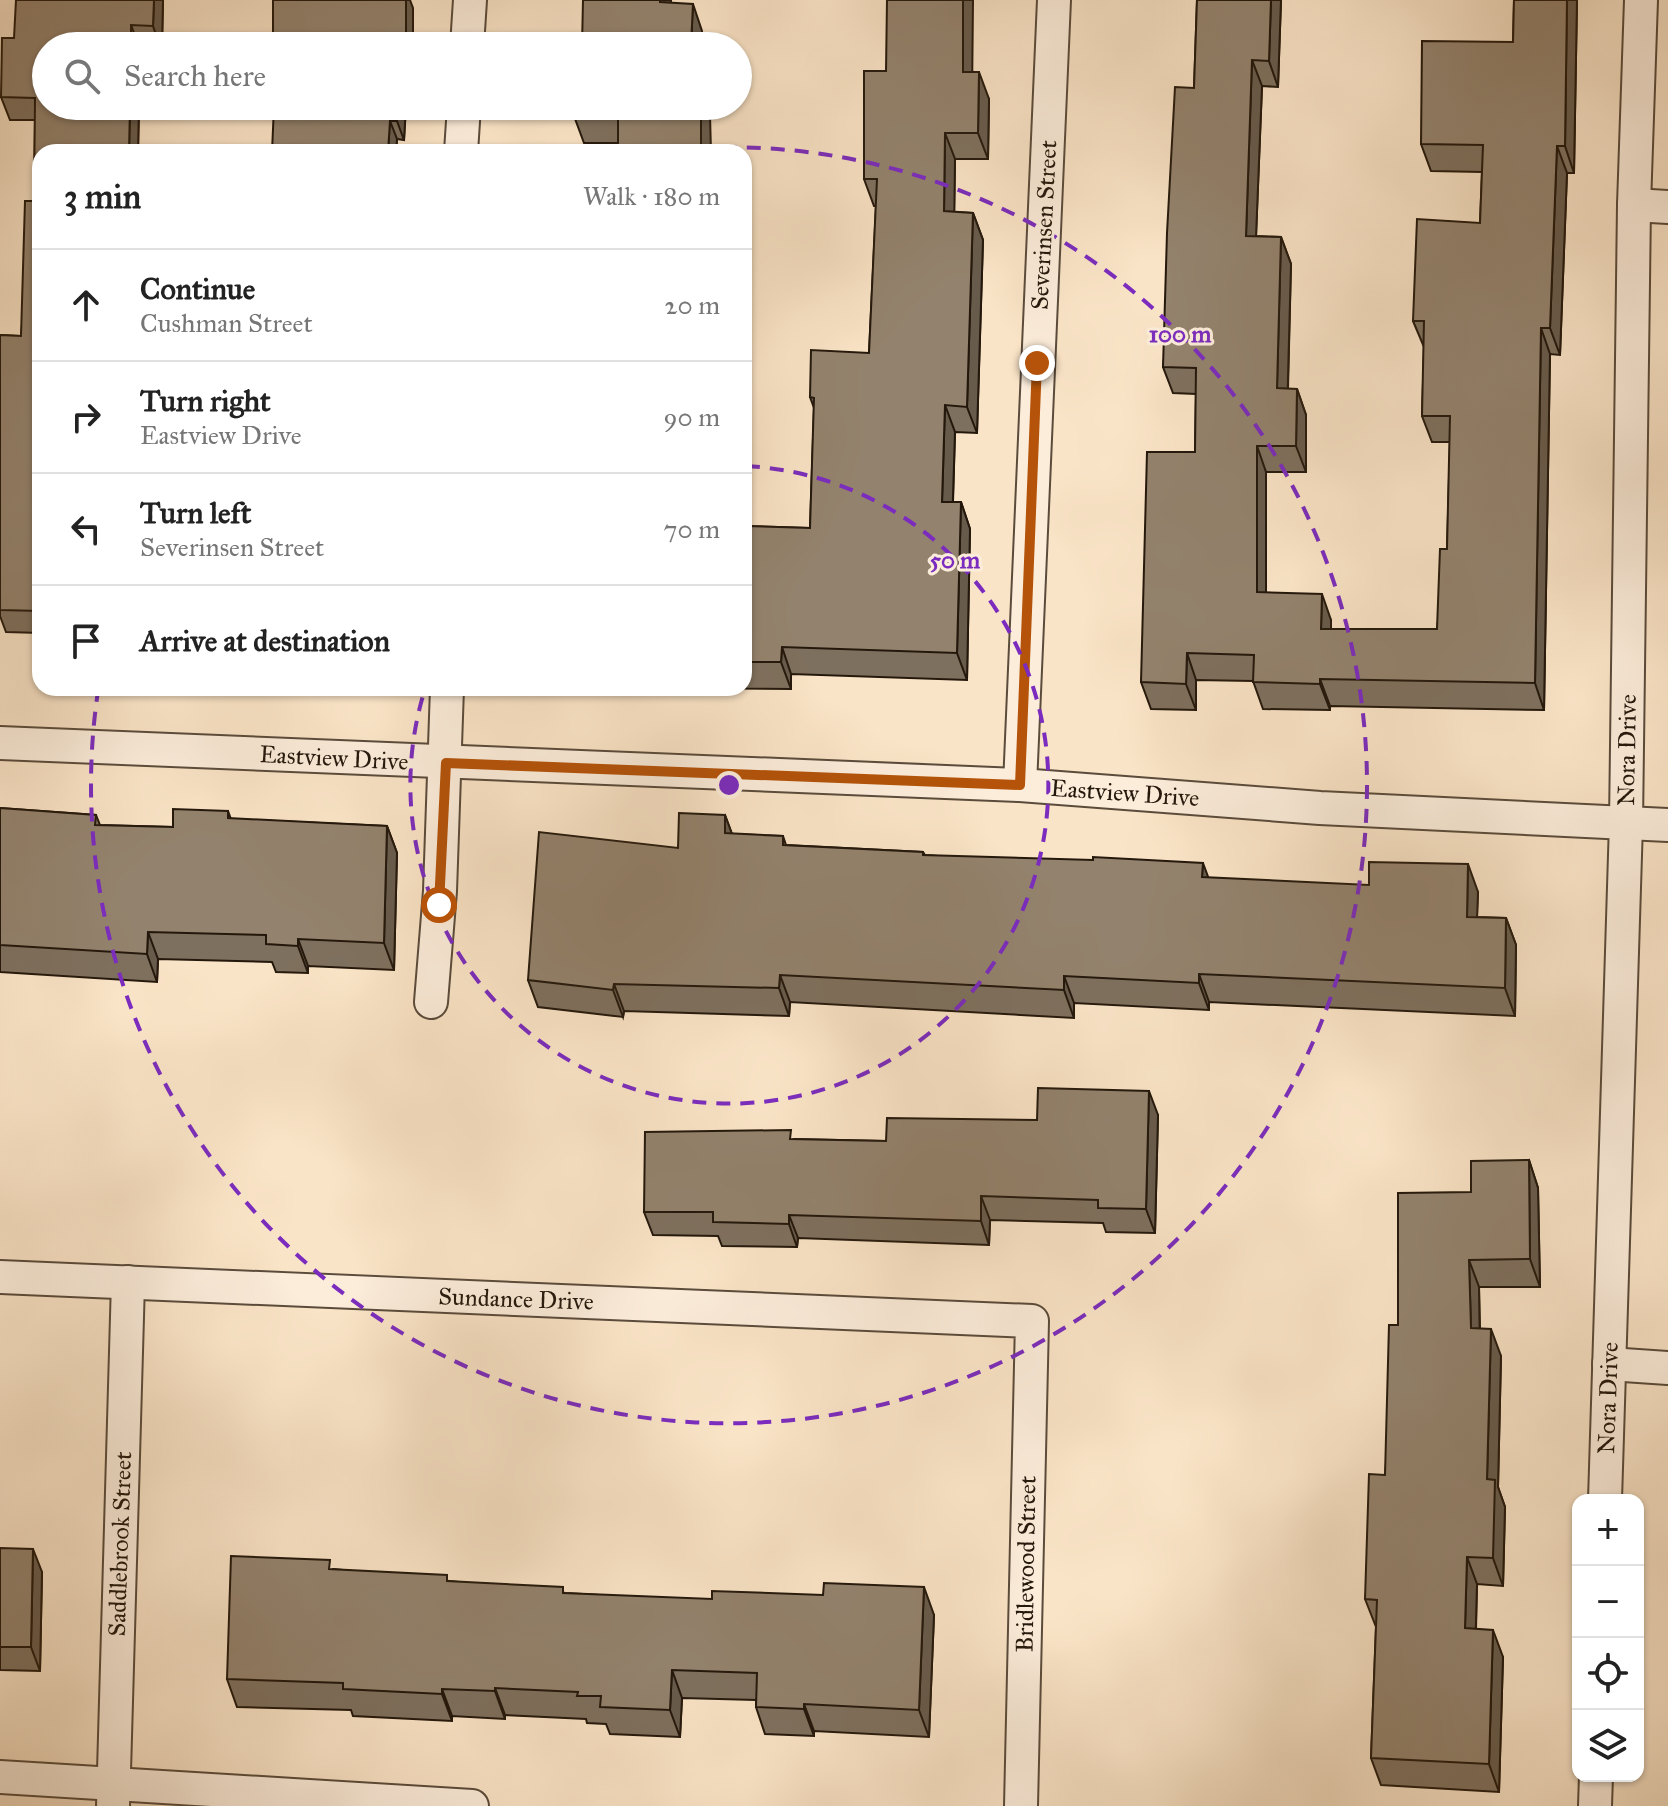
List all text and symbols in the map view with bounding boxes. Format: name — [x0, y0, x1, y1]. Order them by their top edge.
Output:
search box — [32, 32, 752, 120]
icon: search — [60, 54, 104, 98]
text: Search here — [124, 58, 266, 94]
street label: Severinsen Street — [1025, 139, 1063, 311]
text: 3 min — [64, 176, 141, 217]
text: Walk · 180 m — [583, 180, 720, 212]
text: Continue — [140, 271, 255, 307]
icon: ahead — [64, 283, 108, 327]
text: 20 m — [665, 289, 720, 321]
text: Cushman Street — [140, 307, 313, 339]
text: 100 m — [1149, 319, 1212, 349]
route end — [1019, 345, 1055, 381]
text: Turn right — [140, 383, 271, 419]
icon: right — [64, 395, 108, 439]
text: 90 m — [663, 401, 720, 433]
text: Eastview Drive — [140, 419, 301, 451]
text: Turn left — [140, 495, 251, 531]
icon: left — [64, 507, 108, 551]
text: 70 m — [664, 513, 720, 545]
text: Severinsen Street — [140, 531, 324, 563]
text: 50 m — [930, 545, 981, 575]
icon: arrive — [64, 619, 108, 663]
text: Arrive at destination — [140, 623, 390, 659]
street label: Nora Drive — [1611, 694, 1643, 806]
street label: Eastview Drive — [259, 739, 409, 777]
centre of rings — [715, 771, 743, 799]
street label: Eastview Drive — [1050, 773, 1200, 813]
route start — [421, 887, 457, 923]
street label: Sundance Drive — [438, 1281, 594, 1317]
street label: Nora Drive — [1591, 1342, 1625, 1454]
street label: Saddlebrook Street — [102, 1450, 138, 1637]
street label: Bridlewood Street — [1009, 1475, 1043, 1653]
map controls — [1572, 1494, 1644, 1782]
button: + — [1572, 1494, 1644, 1566]
button: − — [1572, 1566, 1644, 1638]
button: locate — [1572, 1638, 1644, 1710]
button: layers — [1572, 1710, 1644, 1782]

